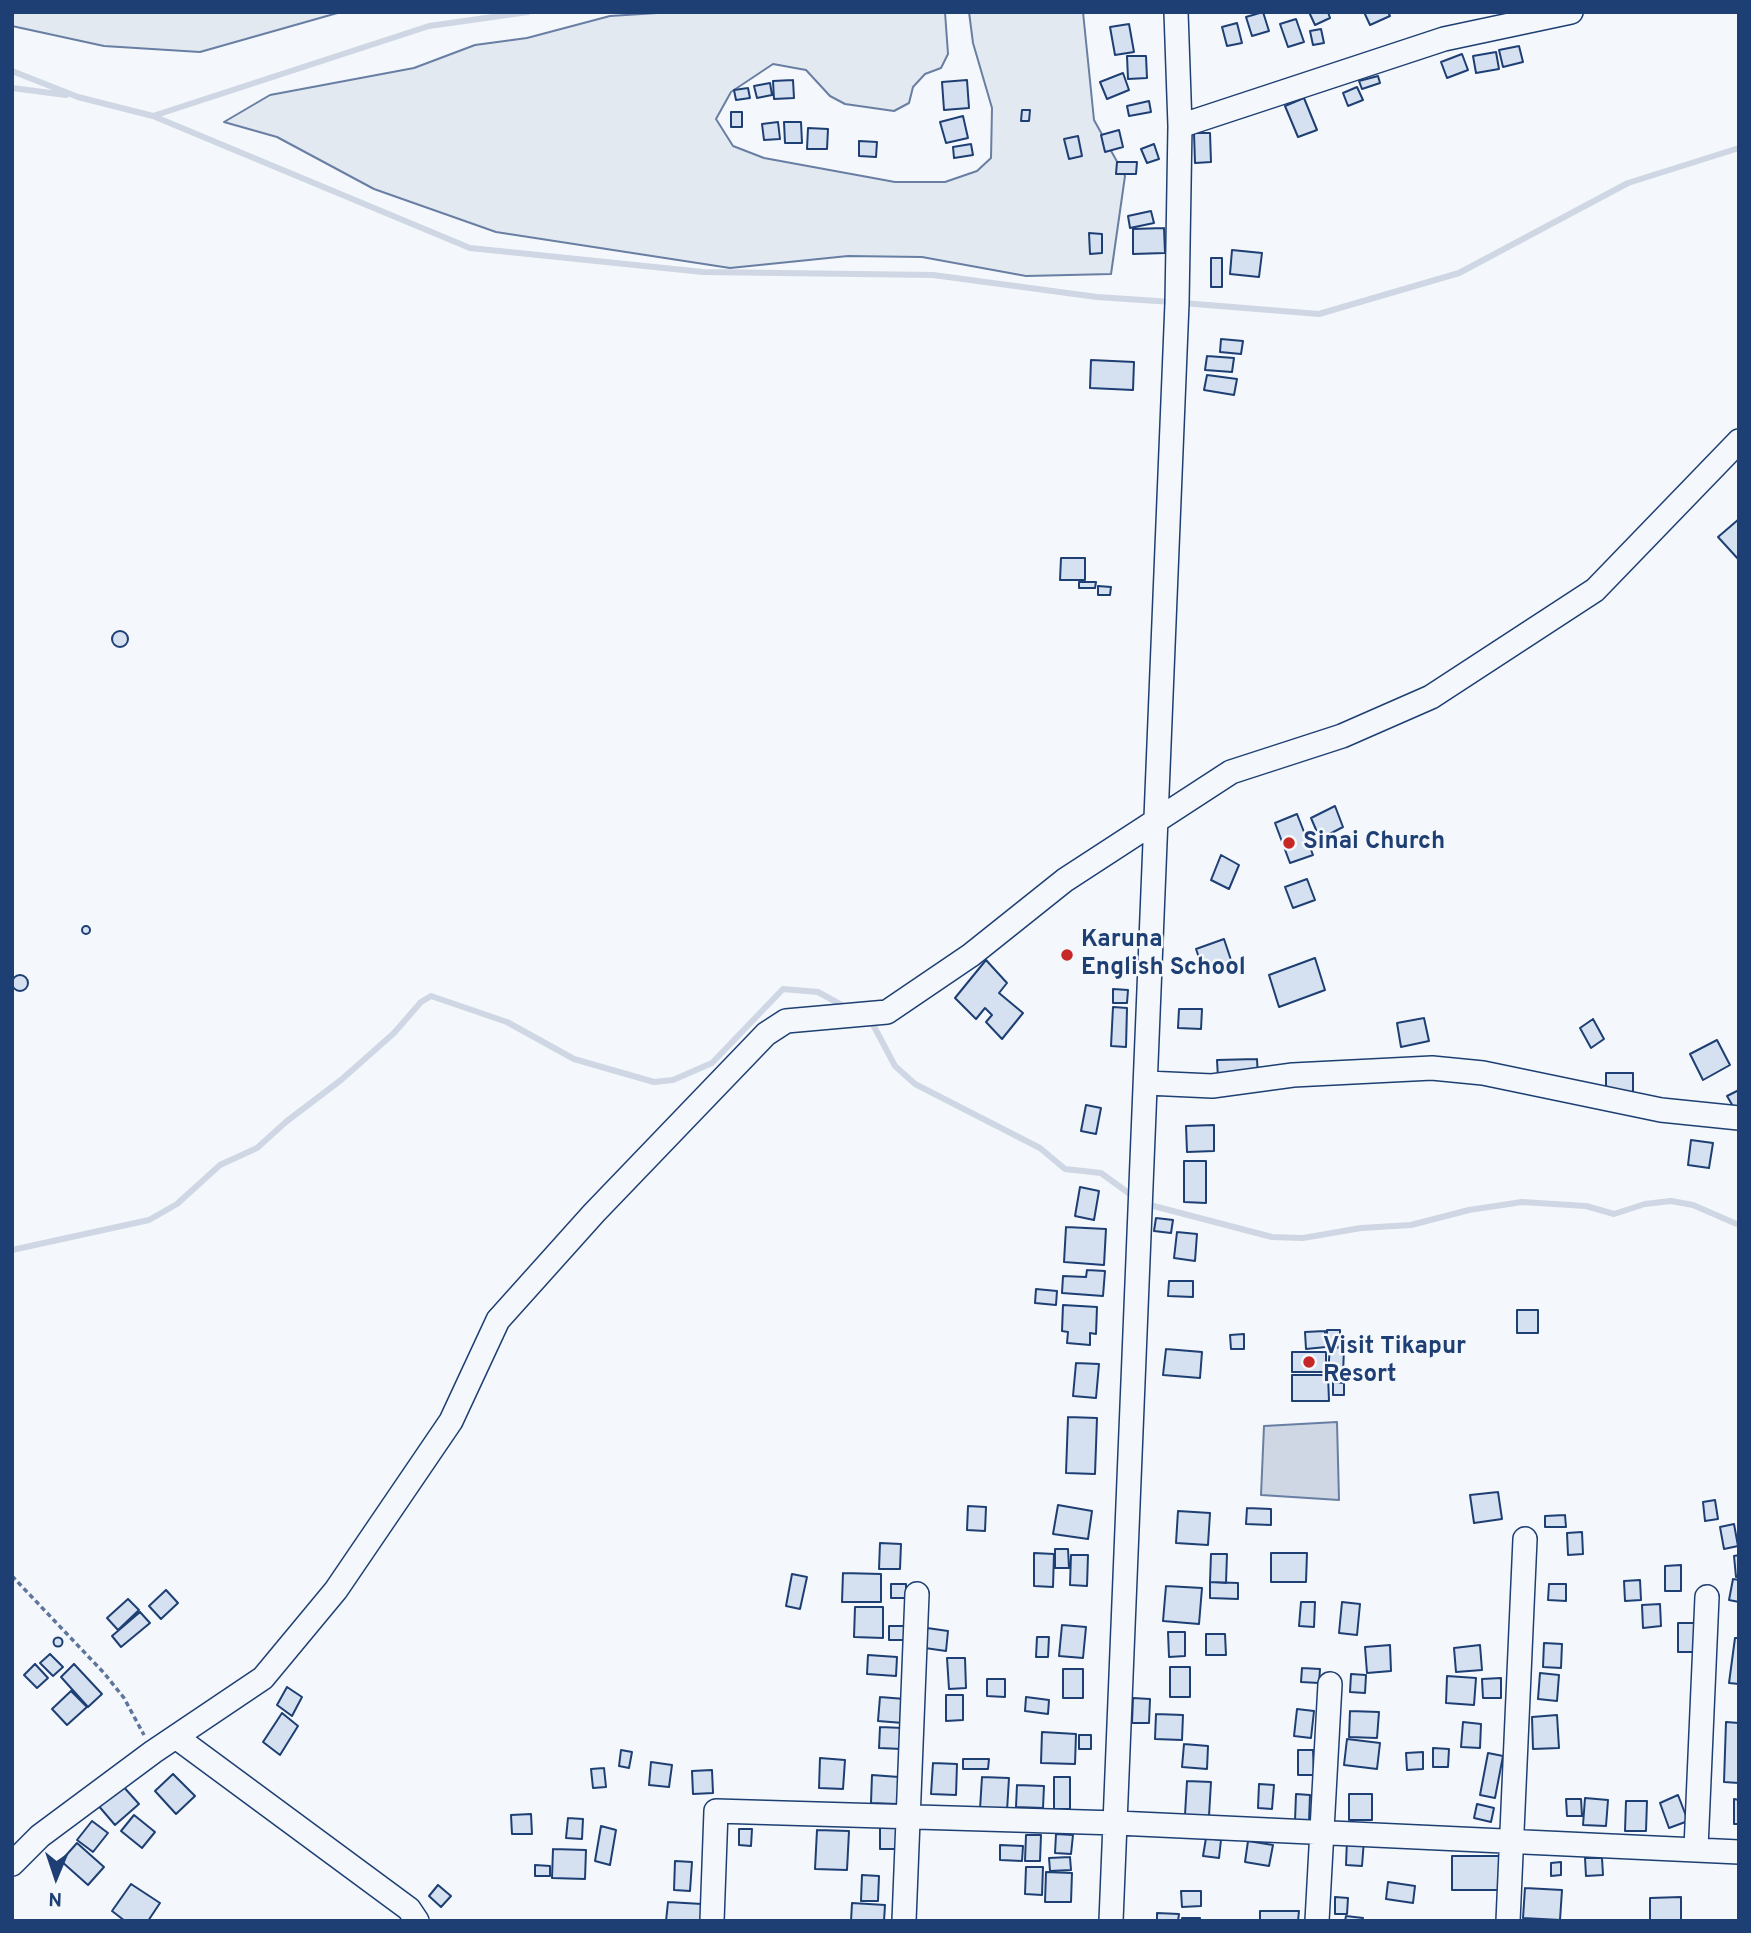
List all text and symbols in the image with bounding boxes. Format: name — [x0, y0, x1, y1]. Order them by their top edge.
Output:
place label: Sinai Church — [1303, 829, 1445, 857]
marker: Sinai Church — [1281, 835, 1297, 851]
place label: Karuna English School — [1081, 927, 1246, 983]
marker: Karuna English School — [1059, 947, 1075, 963]
place label: Visit Tikapur Resort — [1323, 1334, 1466, 1390]
marker: Visit Tikapur Resort — [1301, 1354, 1317, 1370]
north arrow — [21, 1842, 91, 1912]
text: N — [48, 1886, 63, 1910]

